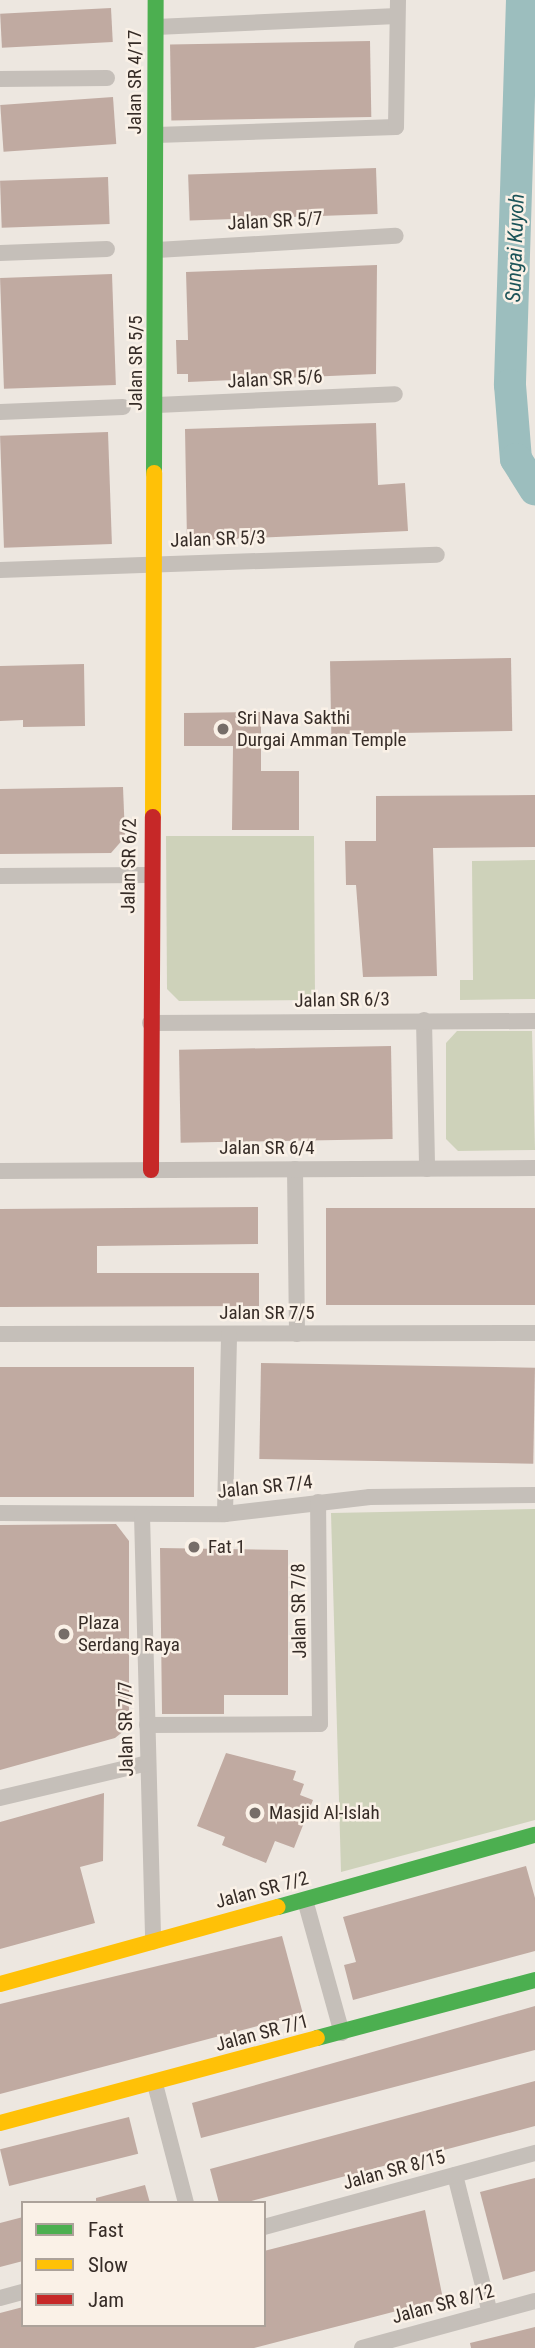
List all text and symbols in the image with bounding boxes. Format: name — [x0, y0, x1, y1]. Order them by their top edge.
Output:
street label: Jalan SR 4/17 — [124, 30, 146, 134]
water label: Sungai Kuyoh — [501, 193, 529, 303]
street label: Jalan SR 5/7 — [227, 207, 323, 235]
street label: Jalan SR 5/5 — [125, 315, 147, 411]
street label: Jalan SR 5/6 — [227, 365, 323, 393]
street label: Jalan SR 5/3 — [170, 526, 266, 552]
place label: Sri Nava Sakthi Durgai Amman Temple — [237, 707, 407, 751]
marker: Sri Nava Sakthi Durgai Amman Temple — [215, 721, 231, 737]
street label: Jalan SR 6/2 — [117, 818, 141, 914]
street label: Jalan SR 6/3 — [294, 988, 390, 1012]
street label: Jalan SR 6/4 — [219, 1137, 315, 1159]
street label: Jalan SR 7/5 — [219, 1302, 315, 1324]
street label: Jalan SR 7/4 — [216, 1471, 314, 1503]
place label: Fat 1 — [208, 1536, 245, 1558]
marker: Fat 1 — [186, 1539, 202, 1555]
street label: Jalan SR 7/8 — [287, 1563, 311, 1659]
place label: Plaza Serdang Raya — [78, 1612, 180, 1656]
marker: Plaza Serdang Raya — [56, 1626, 72, 1642]
street label: Jalan SR 7/7 — [114, 1681, 138, 1777]
place label: Masjid Al-Islah — [269, 1802, 380, 1824]
marker: Masjid Al-Islah — [247, 1805, 263, 1821]
street label: Jalan SR 7/2 — [213, 1867, 311, 1913]
street label: Jalan SR 7/1 — [213, 2010, 311, 2056]
street label: Jalan SR 8/15 — [340, 2145, 448, 2195]
legend — [21, 2201, 266, 2327]
text: Fast — [88, 2218, 124, 2242]
text: Slow — [88, 2253, 128, 2277]
street label: Jalan SR 8/12 — [389, 2279, 497, 2329]
text: Jam — [88, 2288, 124, 2312]

